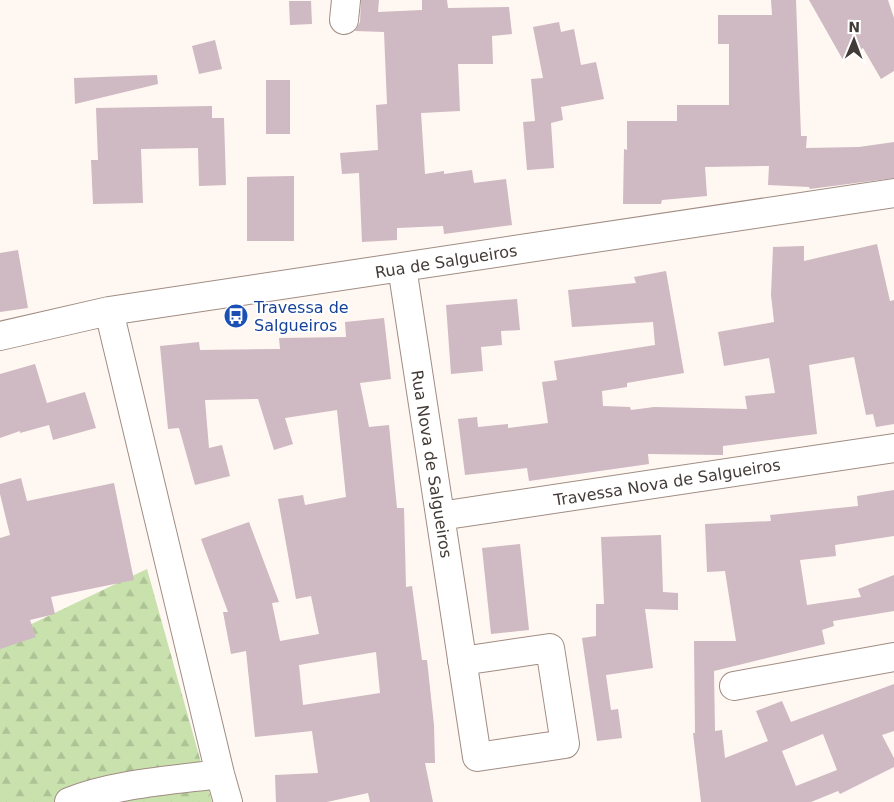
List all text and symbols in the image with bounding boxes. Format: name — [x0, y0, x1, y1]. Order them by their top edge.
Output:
north arrow — [829, 15, 879, 65]
text: N — [848, 19, 860, 35]
street label: Rua de Salgueiros — [374, 241, 519, 282]
place label: Travessa de Salgueiros — [253, 298, 349, 335]
bus stop icon: Travessa de Salgueiros — [223, 303, 249, 329]
street label: Rua Nova de Salgueiros — [407, 369, 456, 559]
street label: Travessa Nova de Salgueiros — [551, 455, 782, 510]

